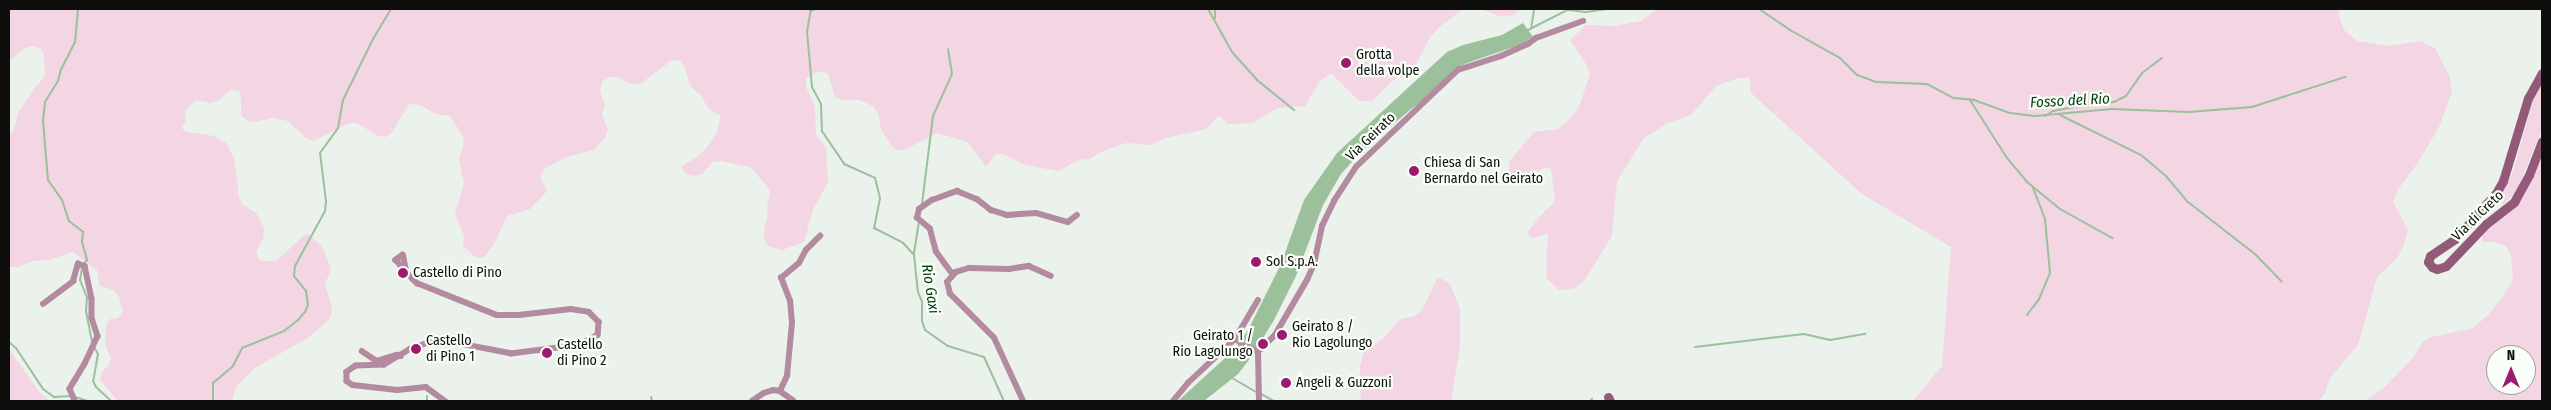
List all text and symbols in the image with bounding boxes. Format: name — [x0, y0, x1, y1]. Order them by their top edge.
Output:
place label: Grotta della volpe — [1356, 47, 1419, 80]
marker: Grotta della volpe — [1340, 57, 1352, 69]
water label: Fosso del Rio — [2030, 90, 2110, 112]
street label: Via Geirato — [1343, 109, 1399, 165]
place label: Chiesa di San Bernardo nel Geirato — [1424, 155, 1543, 188]
marker: Chiesa di San Bernardo nel Geirato — [1408, 165, 1420, 177]
street label: Via di Creto — [2449, 187, 2507, 245]
place label: Sol S.p.A. — [1266, 254, 1318, 270]
marker: Sol S.p.A. — [1250, 256, 1262, 268]
water label: Rio Gaxi — [917, 263, 943, 315]
place label: Castello di Pino — [413, 265, 502, 281]
marker: Castello di Pino — [397, 267, 409, 279]
place label: Geirato 8 / Rio Lagolungo — [1292, 319, 1372, 352]
place label: Geirato 1 / Rio Lagolungo — [1173, 328, 1253, 361]
marker: Geirato 8 / Rio Lagolungo — [1276, 329, 1288, 341]
place label: Castello di Pino 1 — [426, 333, 475, 366]
place label: Castello di Pino 2 — [557, 337, 606, 370]
marker: Geirato 1 / Rio Lagolungo — [1257, 338, 1269, 350]
marker: Castello di Pino 1 — [410, 343, 422, 355]
north arrow — [2486, 345, 2536, 395]
marker: Castello di Pino 2 — [541, 347, 553, 359]
text: N — [2507, 347, 2515, 364]
place label: Angeli & Guzzoni — [1296, 375, 1392, 391]
marker: Angeli & Guzzoni — [1280, 377, 1292, 389]

